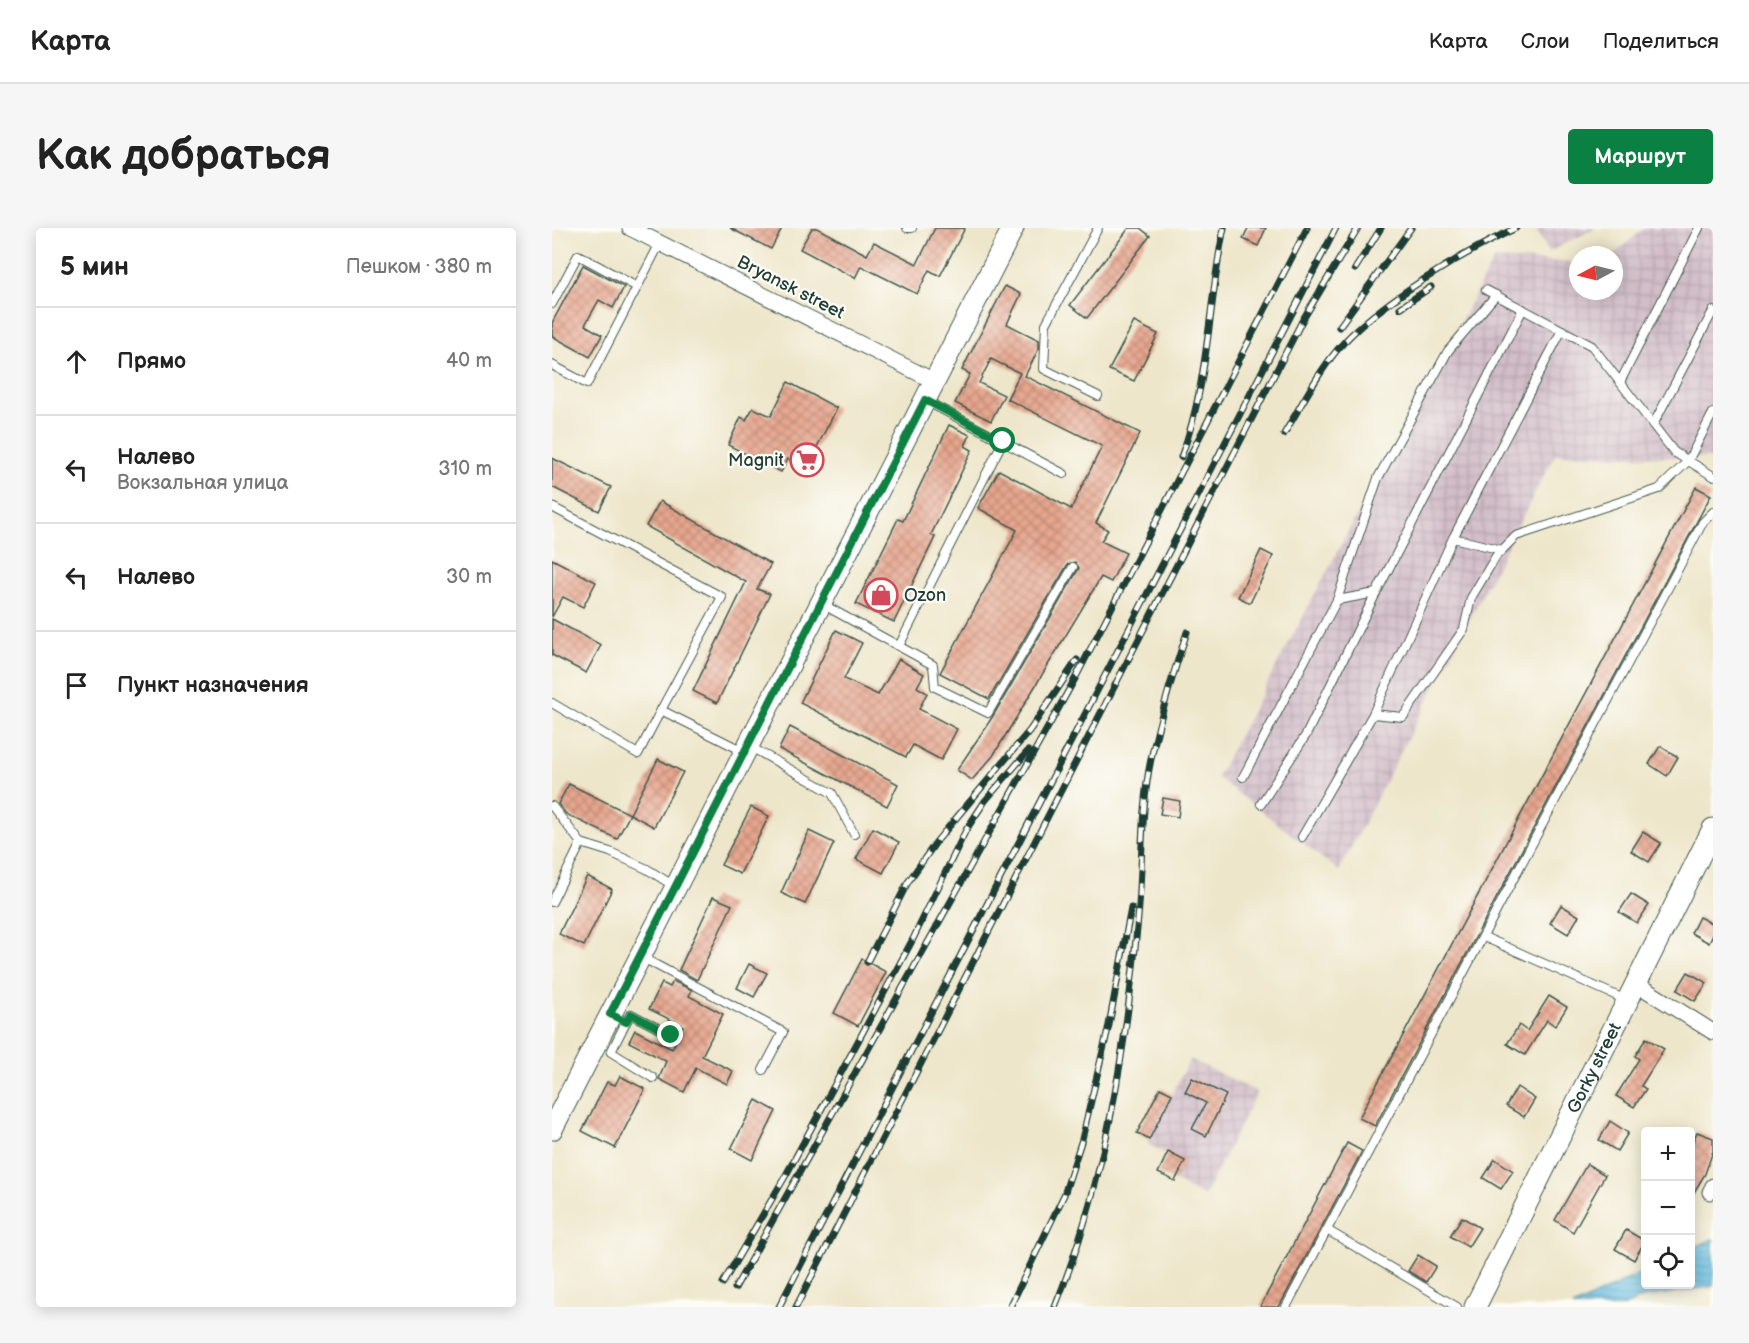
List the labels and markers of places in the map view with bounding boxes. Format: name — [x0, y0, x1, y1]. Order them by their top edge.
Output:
supermarket icon: Magnit — [789, 442, 825, 478]
place label: Magnit — [728, 450, 784, 471]
shop icon: Ozon — [863, 577, 899, 613]
place label: Ozon — [904, 585, 946, 606]

